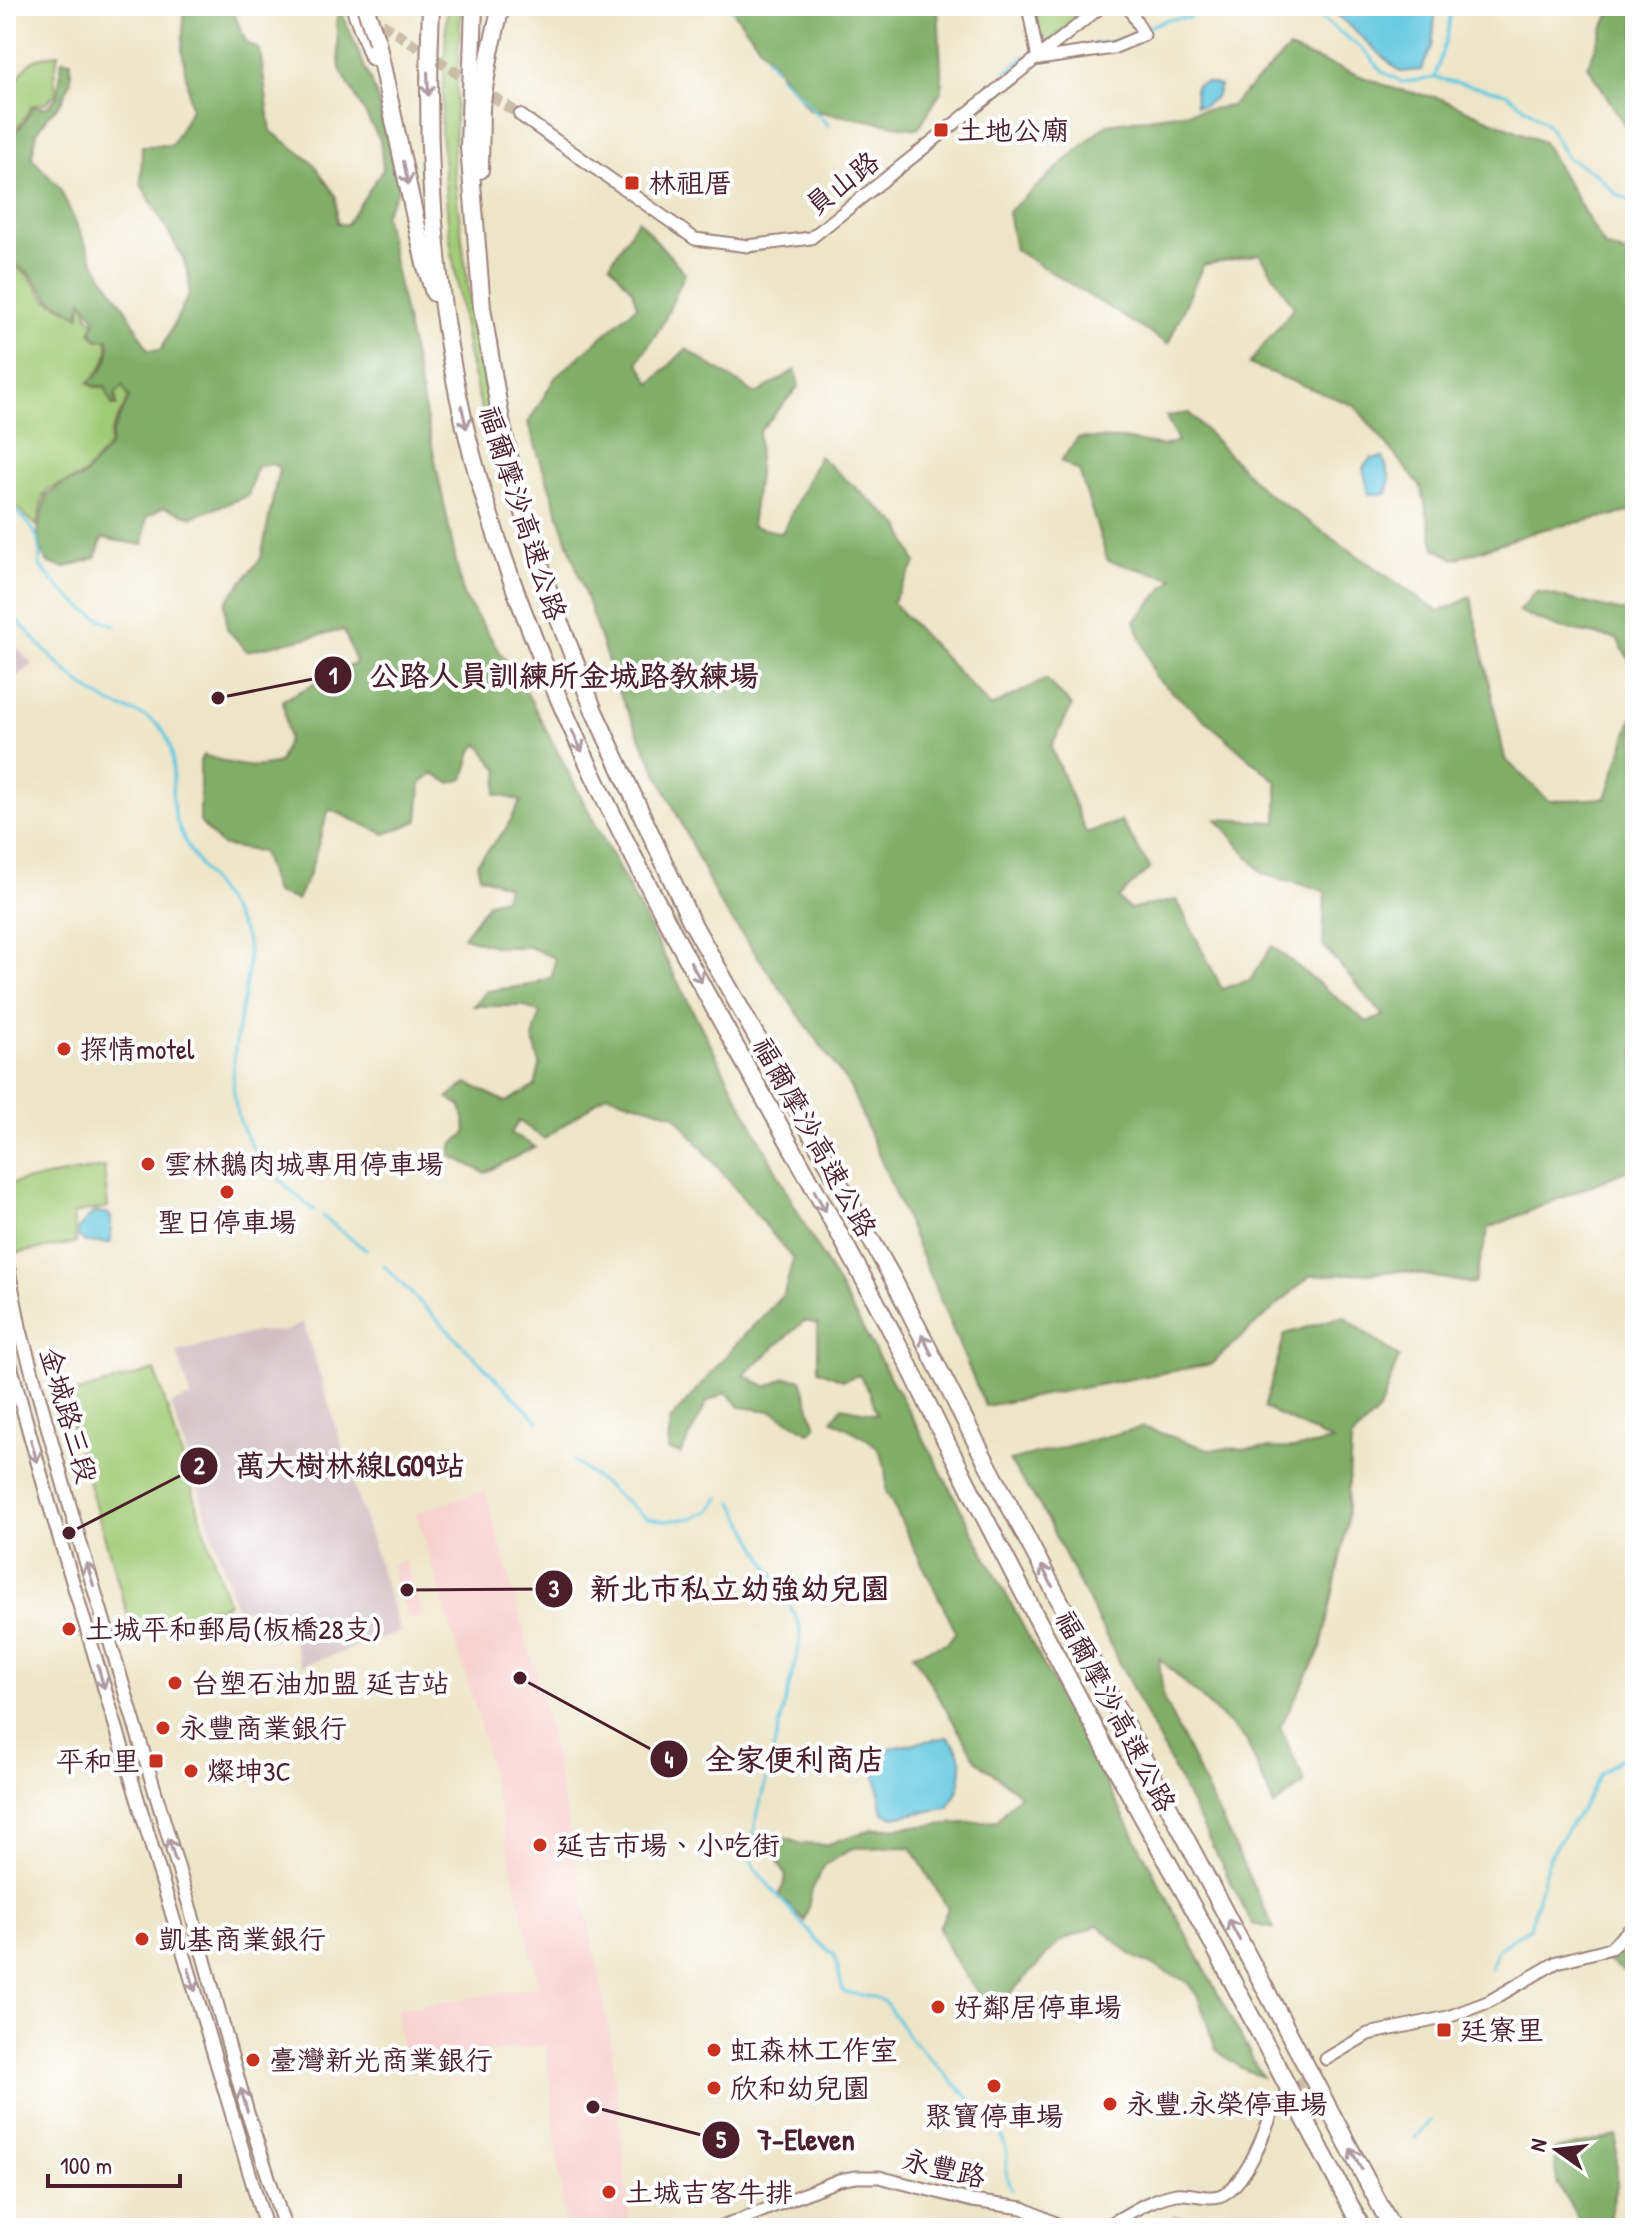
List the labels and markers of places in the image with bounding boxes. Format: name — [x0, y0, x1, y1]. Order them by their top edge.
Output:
place label: 土地公廟 — [957, 111, 1069, 149]
marker: 土地公廟 — [932, 121, 950, 139]
place label: 林祖厝 — [648, 164, 732, 202]
marker: 林祖厝 — [623, 174, 641, 192]
callout: 公路人員訓練所金城路教練場 — [313, 648, 775, 702]
place label: 探情motel — [80, 1030, 195, 1068]
marker: 探情motel — [55, 1040, 73, 1058]
place label: 雲林鵝肉城專用停車場 — [164, 1145, 444, 1183]
marker: 雲林鵝肉城專用停車場 — [139, 1155, 157, 1173]
marker: 聖日停車場 — [218, 1183, 236, 1201]
place label: 聖日停車場 — [157, 1203, 297, 1241]
callout: 萬大樹林線LG09站 — [179, 1439, 481, 1493]
callout: 新北市私立幼強幼兒園 — [534, 1562, 906, 1616]
place label: 土城平和郵局(板橋28支) — [85, 1610, 382, 1648]
marker: 土城平和郵局(板橋28支) — [60, 1620, 78, 1638]
place label: 台塑石油加盟 延吉站 — [191, 1664, 449, 1702]
marker: 台塑石油加盟 延吉站 — [166, 1674, 184, 1692]
place label: 永豐商業銀行 — [179, 1709, 347, 1747]
marker: 永豐商業銀行 — [154, 1719, 172, 1737]
callout: 全家便利商店 — [649, 1732, 901, 1786]
place label: 平和里 — [56, 1742, 140, 1780]
marker: 平和里 — [147, 1752, 165, 1770]
place label: 燦坤3C — [207, 1752, 291, 1790]
marker: 燦坤3C — [182, 1762, 200, 1780]
place label: 延吉市場、小吃街 — [556, 1826, 780, 1864]
marker: 延吉市場、小吃街 — [531, 1836, 549, 1854]
place label: 凱基商業銀行 — [158, 1920, 326, 1958]
marker: 凱基商業銀行 — [133, 1930, 151, 1948]
place label: 好鄰居停車場 — [954, 1988, 1122, 2026]
marker: 好鄰居停車場 — [929, 1998, 947, 2016]
place label: 廷寮里 — [1460, 2011, 1544, 2049]
marker: 廷寮里 — [1435, 2021, 1453, 2039]
place label: 虹森林工作室 — [730, 2031, 898, 2069]
place label: 臺灣新光商業銀行 — [269, 2041, 493, 2079]
marker: 虹森林工作室 — [705, 2041, 723, 2059]
marker: 臺灣新光商業銀行 — [244, 2051, 262, 2069]
place label: 欣和幼兒園 — [730, 2069, 870, 2107]
marker: 聚寶停車場 — [985, 2077, 1003, 2095]
marker: 欣和幼兒園 — [705, 2079, 723, 2097]
place label: 永豐.永榮停車場 — [1126, 2085, 1328, 2123]
marker: 永豐.永榮停車場 — [1101, 2095, 1119, 2113]
place label: 聚寶停車場 — [924, 2097, 1064, 2135]
callout: 7-Eleven — [701, 2113, 870, 2167]
place label: 土城吉客牛排 — [625, 2173, 793, 2211]
marker: 土城吉客牛排 — [600, 2183, 618, 2201]

